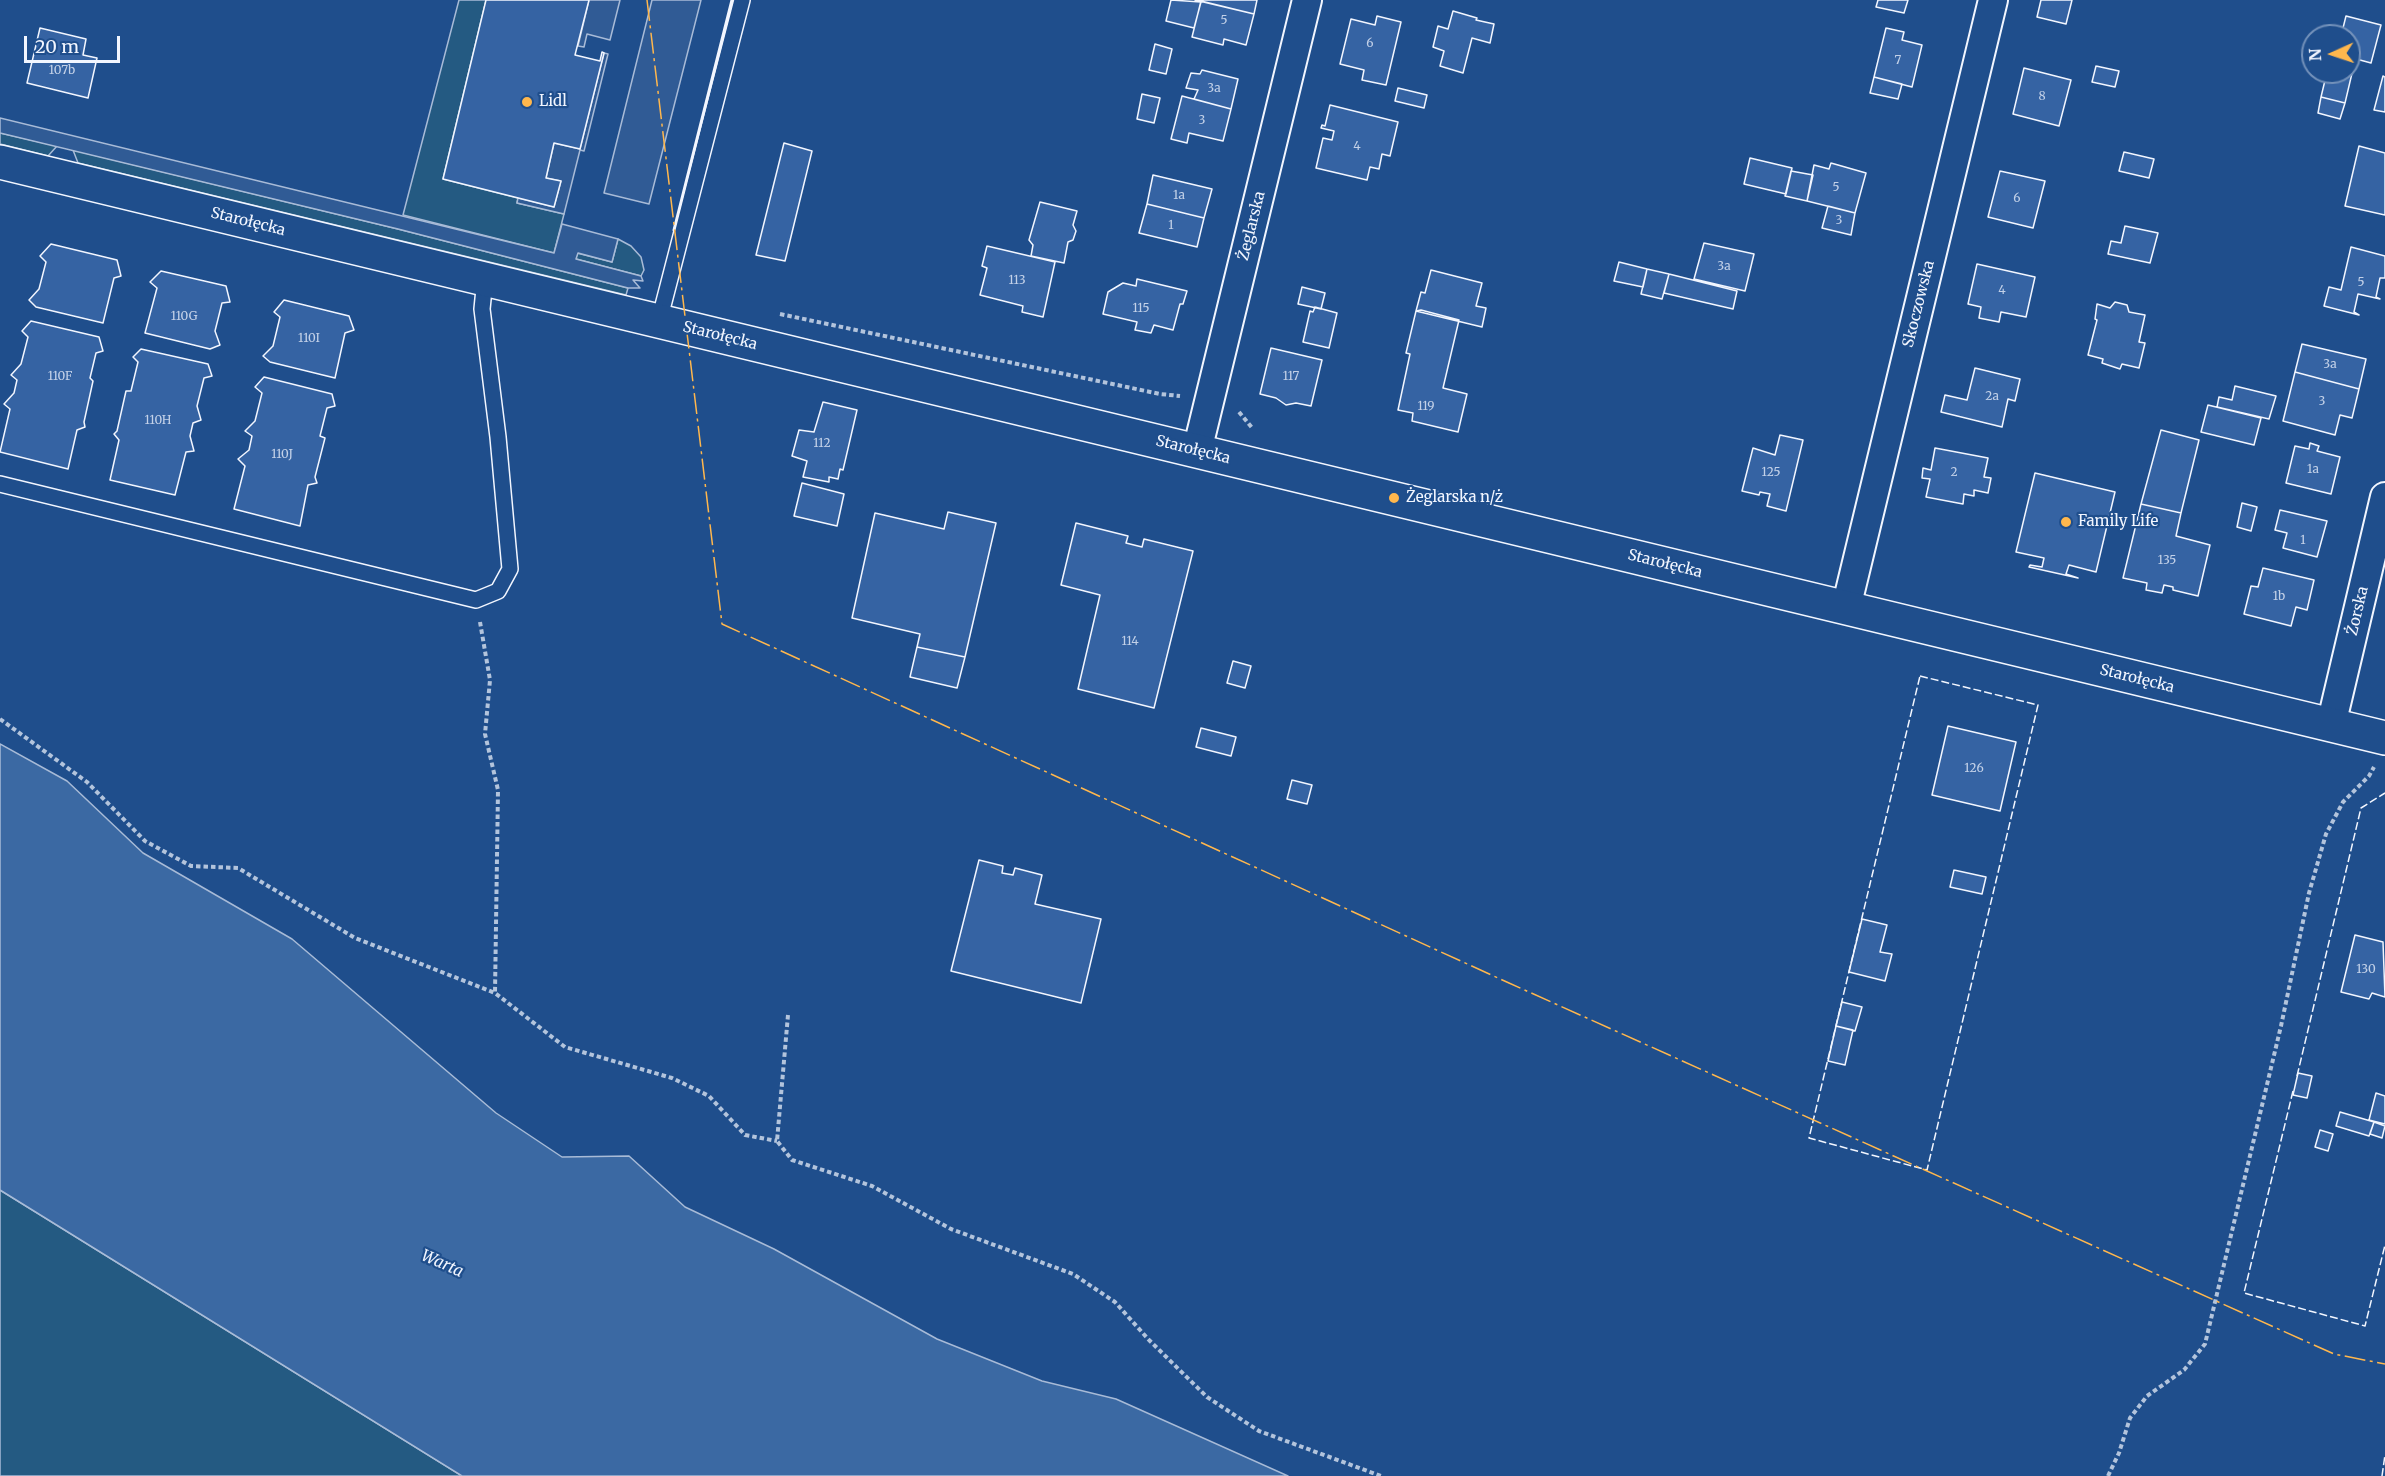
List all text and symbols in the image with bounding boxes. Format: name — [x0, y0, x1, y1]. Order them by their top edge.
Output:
house number: 5 — [1220, 14, 1228, 28]
scale bar — [27, 24, 123, 62]
north arrow — [2301, 24, 2361, 84]
text: 20 m — [35, 35, 79, 58]
house number: 6 — [1366, 37, 1374, 51]
text: N — [2305, 48, 2325, 62]
house number: 7 — [1895, 54, 1901, 68]
house number: 107b — [49, 64, 75, 78]
house number: 3a — [1207, 82, 1221, 96]
house number: 8 — [2038, 90, 2046, 104]
place label: Lidl — [539, 93, 567, 111]
marker: Lidl — [520, 95, 534, 109]
house number: 3 — [1199, 114, 1205, 128]
house number: 4 — [1353, 140, 1361, 154]
house number: 5 — [1832, 181, 1840, 195]
house number: 1a — [1173, 189, 1185, 203]
street label: Żeglarska — [1235, 190, 1269, 262]
house number: 6 — [2013, 192, 2021, 206]
street label: Starołęcka — [209, 204, 287, 240]
house number: 3 — [1836, 214, 1842, 228]
house number: 1 — [1168, 219, 1174, 233]
street label: Skoczowska — [1900, 259, 1938, 349]
house number: 3a — [1717, 260, 1731, 274]
house number: 113 — [1008, 274, 1026, 288]
house number: 5 — [2357, 276, 2365, 290]
house number: 4 — [1998, 284, 2006, 298]
house number: 115 — [1132, 302, 1150, 316]
house number: 110G — [171, 310, 197, 324]
street label: Starołęcka — [681, 318, 759, 354]
house number: 110I — [298, 332, 320, 346]
house number: 3a — [2323, 358, 2337, 372]
house number: 110F — [48, 370, 72, 384]
house number: 117 — [1283, 370, 1299, 384]
house number: 2a — [1985, 390, 1999, 404]
house number: 3 — [2319, 395, 2325, 409]
house number: 119 — [1417, 400, 1435, 414]
house number: 110H — [145, 414, 171, 428]
street label: Starołęcka — [1154, 432, 1232, 468]
house number: 112 — [813, 437, 831, 451]
house number: 110J — [271, 448, 293, 462]
house number: 1a — [2307, 463, 2319, 477]
house number: 125 — [1762, 466, 1780, 480]
house number: 2 — [1950, 466, 1958, 480]
place label: Żeglarska n/ż — [1406, 489, 1503, 507]
marker: Żeglarska n/ż — [1387, 491, 1401, 505]
place label: Family Life — [2078, 513, 2158, 531]
marker: Family Life — [2059, 515, 2073, 529]
house number: 1 — [2300, 534, 2306, 548]
street label: Starołęcka — [1626, 546, 1704, 582]
house number: 135 — [2158, 554, 2176, 568]
street label: Żorska — [2344, 585, 2372, 637]
house number: 1b — [2273, 590, 2285, 604]
house number: 114 — [1121, 635, 1139, 649]
street label: Starołęcka — [2098, 661, 2176, 697]
house number: 126 — [1964, 762, 1984, 776]
house number: 130 — [2356, 963, 2376, 977]
water label: Warta — [418, 1246, 466, 1282]

